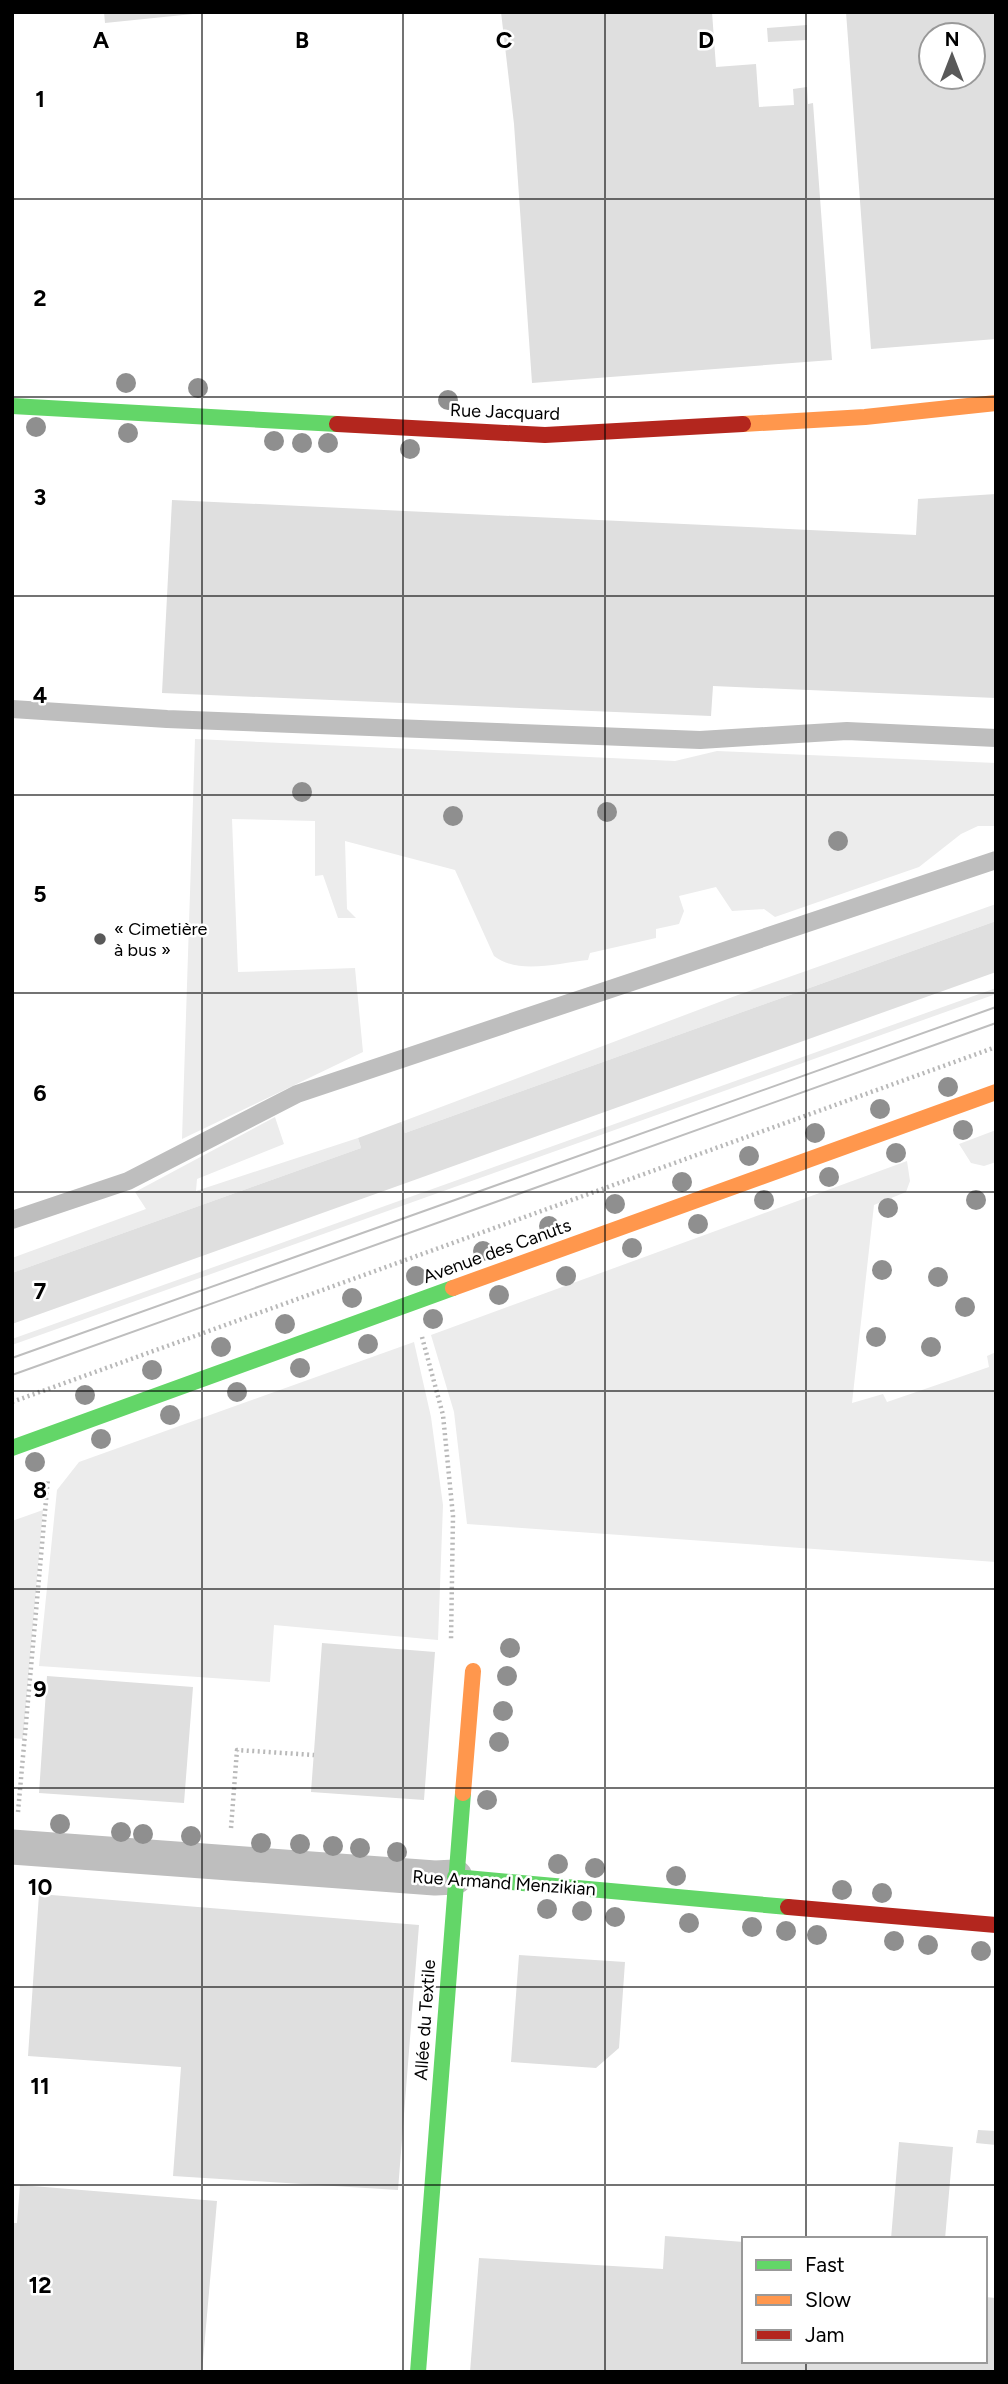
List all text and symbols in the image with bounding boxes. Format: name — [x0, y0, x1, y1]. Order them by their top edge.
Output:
north arrow — [917, 21, 987, 91]
text: A — [93, 26, 110, 54]
text: B — [295, 26, 309, 54]
text: C — [496, 26, 513, 54]
text: D — [698, 26, 714, 54]
text: N — [945, 28, 959, 51]
text: 1 — [35, 85, 45, 113]
text: 2 — [33, 284, 47, 312]
street label: Rue Jacquard — [450, 399, 560, 425]
text: 3 — [34, 483, 46, 511]
text: 4 — [33, 681, 47, 709]
text: 5 — [33, 880, 47, 908]
place label: « Cimetière à bus » — [114, 918, 208, 961]
marker: « Cimetière à bus » — [92, 931, 108, 947]
text: 6 — [33, 1079, 47, 1107]
street label: Avenue des Canuts — [420, 1214, 574, 1288]
text: 7 — [34, 1277, 47, 1305]
text: 8 — [33, 1476, 47, 1504]
text: 9 — [33, 1675, 47, 1703]
street label: Rue Armand Menzikian — [412, 1866, 596, 1900]
text: 10 — [28, 1873, 52, 1901]
street label: Allée du Textile — [410, 1959, 440, 2081]
text: 11 — [30, 2072, 50, 2100]
legend — [742, 2237, 987, 2363]
text: Fast — [805, 2252, 845, 2277]
text: 12 — [28, 2271, 52, 2299]
text: Slow — [805, 2287, 851, 2312]
text: Jam — [805, 2322, 844, 2347]

